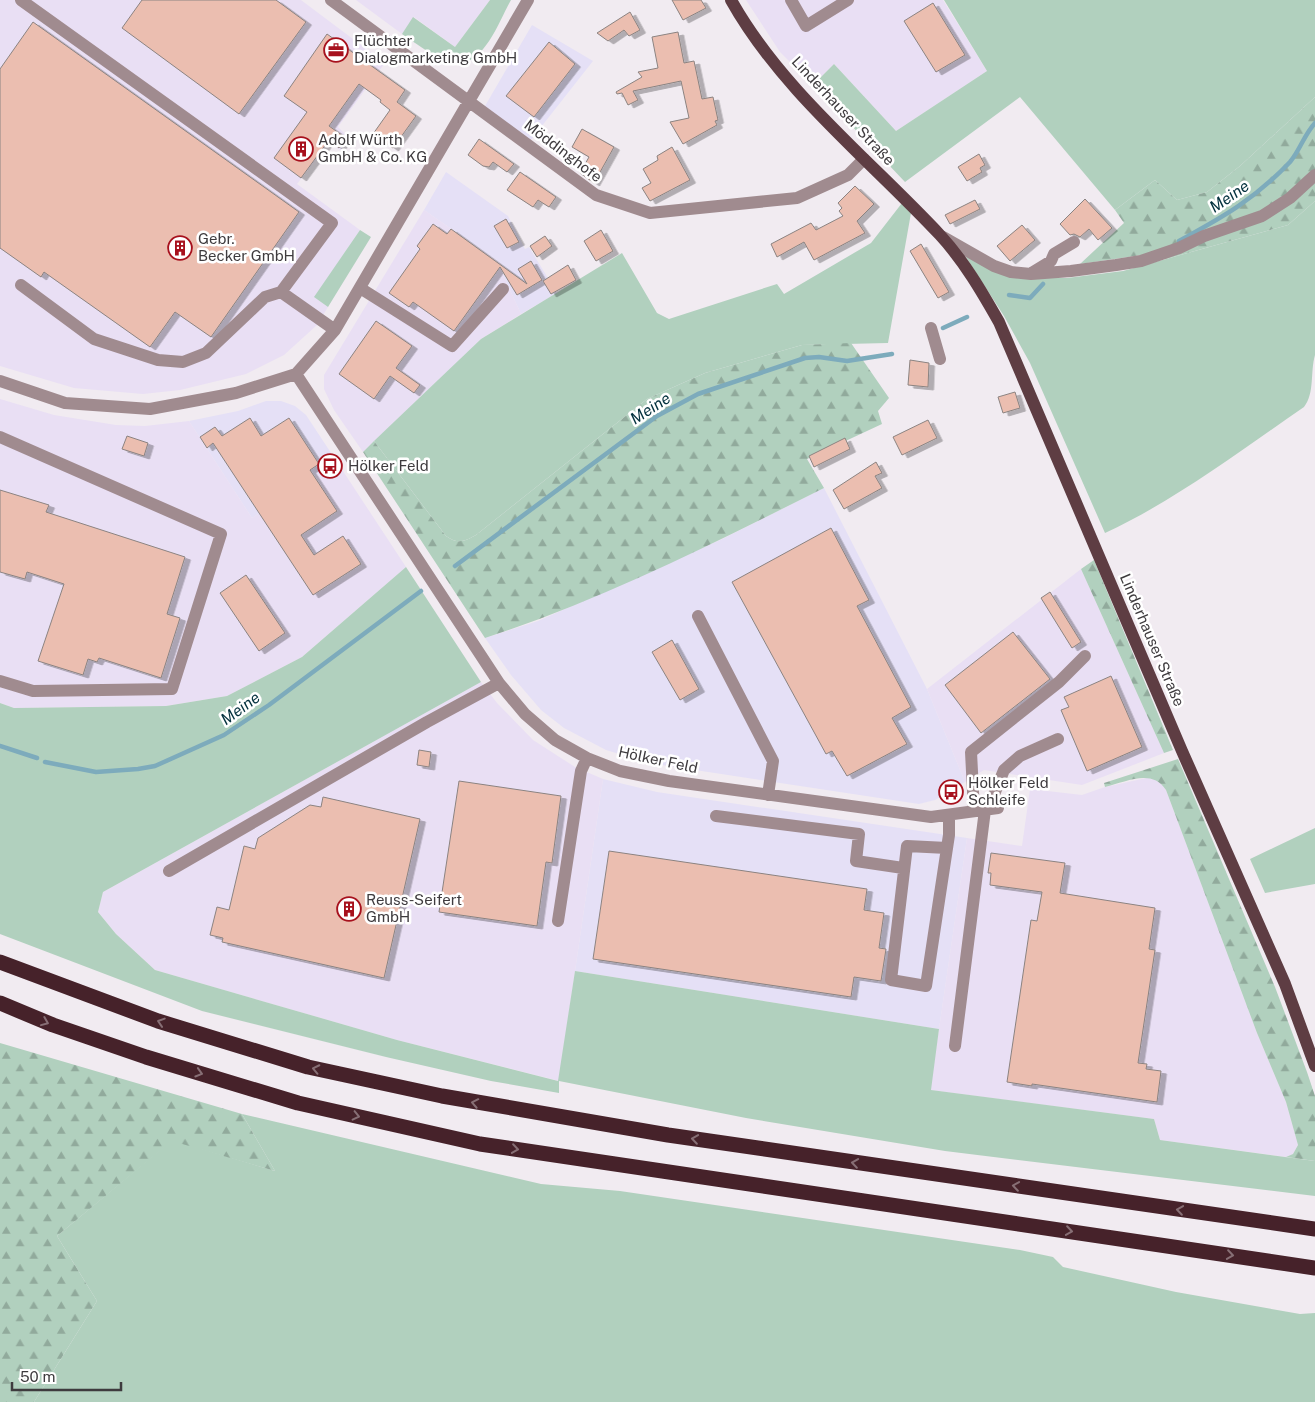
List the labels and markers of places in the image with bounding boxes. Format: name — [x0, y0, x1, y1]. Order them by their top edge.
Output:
place label: Flüchter Dialogmarketing GmbH — [354, 32, 517, 66]
office icon: Flüchter Dialogmarketing GmbH — [323, 37, 349, 63]
place label: Adolf Würth GmbH & Co. KG — [318, 131, 427, 165]
building icon: Adolf Würth GmbH & Co. KG — [288, 136, 314, 162]
place label: Gebr. Becker GmbH — [198, 230, 295, 264]
building icon: Gebr. Becker GmbH — [167, 235, 193, 261]
bus stop icon: Hölker Feld — [317, 453, 343, 479]
place label: Hölker Feld — [348, 457, 429, 474]
place label: Hölker Feld Schleife — [968, 774, 1049, 808]
bus stop icon: Hölker Feld Schleife — [938, 779, 964, 805]
place label: Reuss-Seifert GmbH — [366, 891, 462, 925]
building icon: Reuss-Seifert GmbH — [336, 896, 362, 922]

